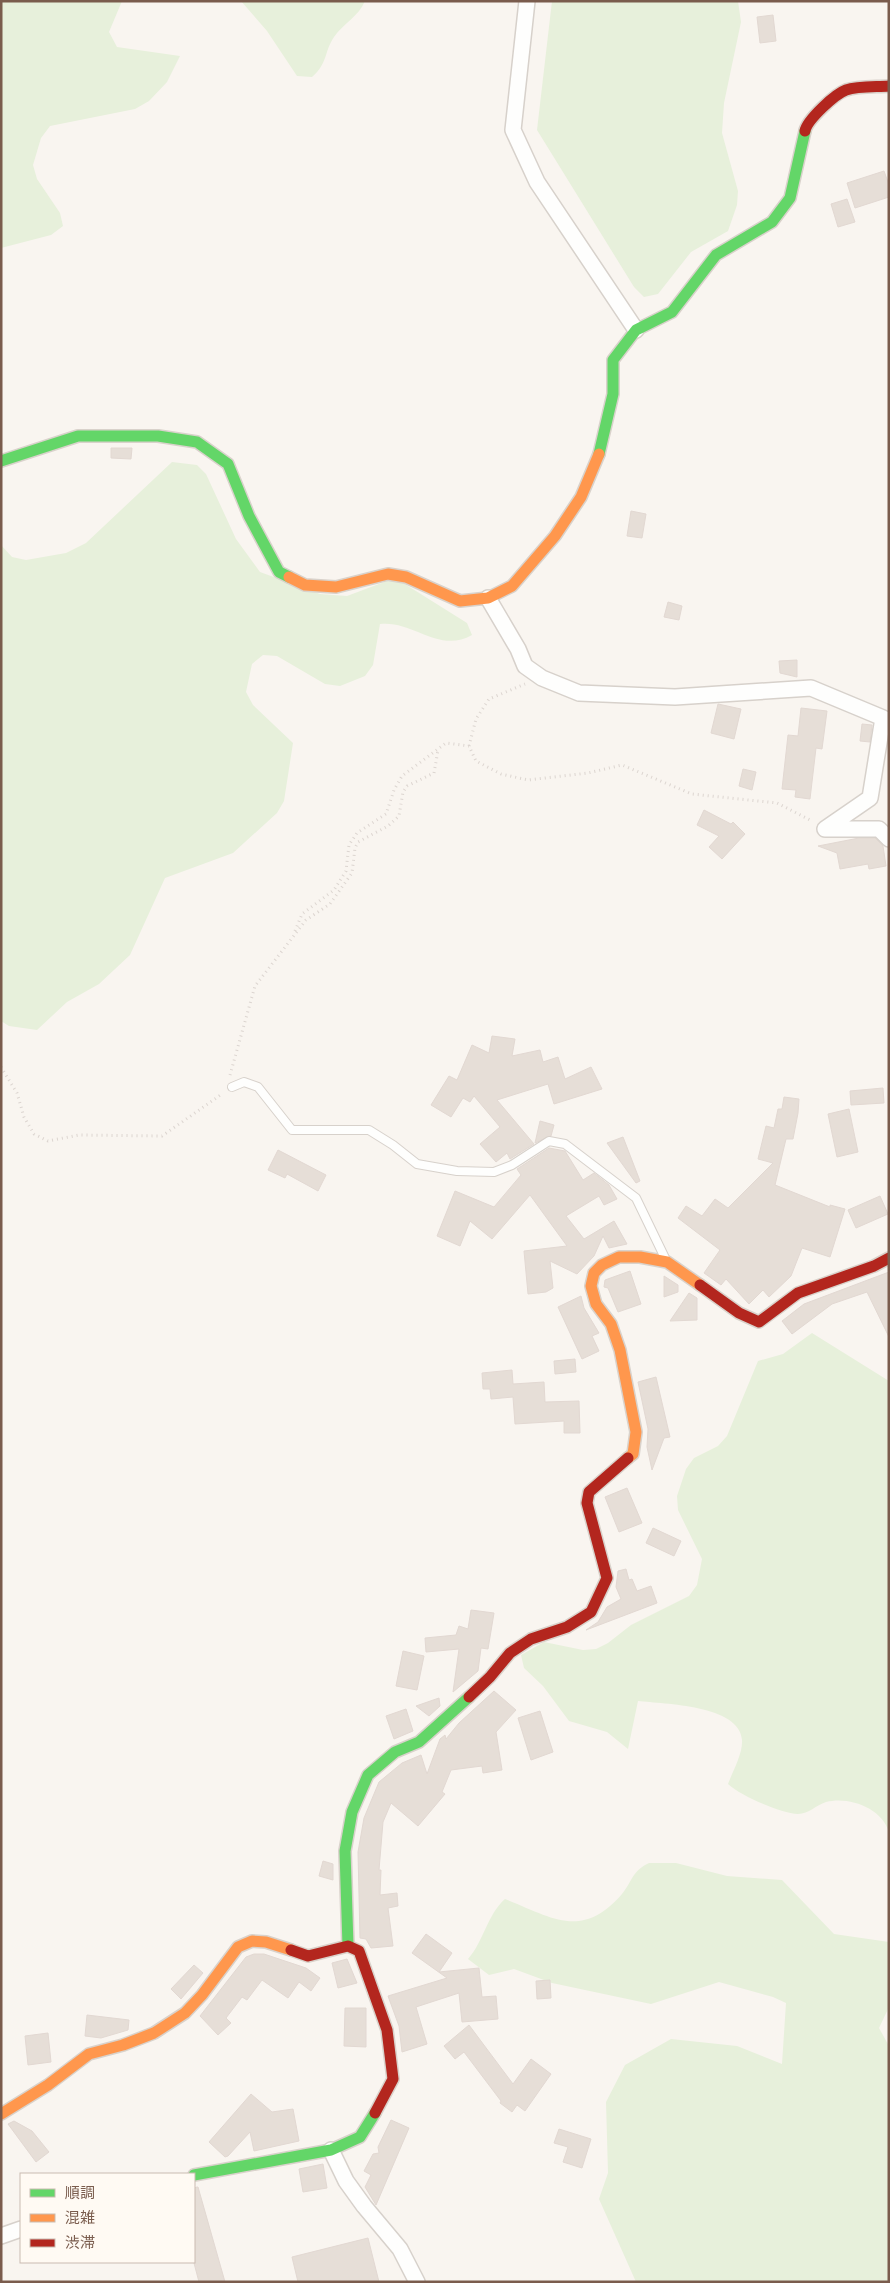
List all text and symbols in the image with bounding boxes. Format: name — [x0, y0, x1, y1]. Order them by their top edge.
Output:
legend — [20, 2173, 195, 2263]
text: 順調 — [65, 2184, 95, 2202]
text: 混雑 — [65, 2209, 95, 2227]
text: 渋滞 — [65, 2234, 95, 2252]

